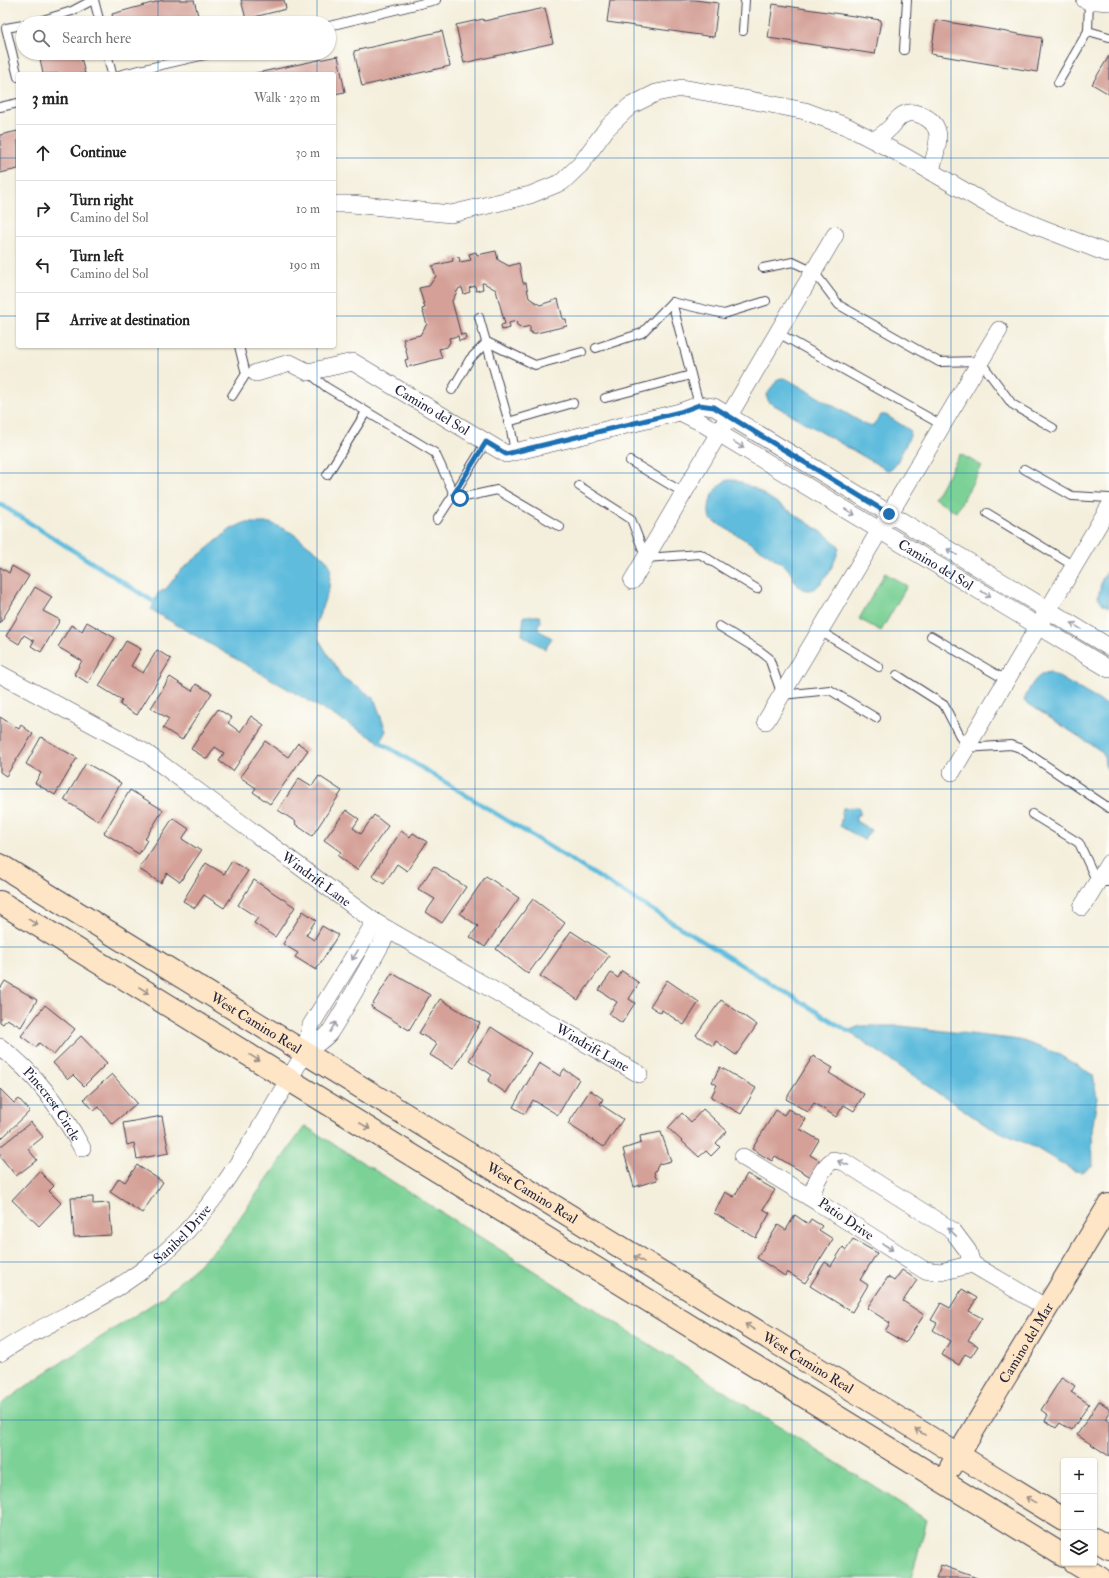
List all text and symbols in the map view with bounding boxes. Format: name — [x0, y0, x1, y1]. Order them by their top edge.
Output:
search box — [16, 16, 336, 60]
icon: search — [30, 27, 52, 49]
text: Search here — [62, 29, 131, 48]
text: 3 min — [32, 88, 69, 109]
text: Walk · 230 m — [254, 90, 320, 106]
icon: ahead — [32, 142, 54, 164]
text: Continue — [70, 143, 126, 162]
text: 30 m — [296, 145, 320, 161]
text: Turn right — [70, 191, 133, 210]
icon: right — [32, 198, 54, 220]
text: 10 m — [296, 201, 320, 217]
text: Camino del Sol — [70, 210, 149, 226]
text: Turn left — [70, 247, 124, 266]
icon: left — [32, 254, 54, 276]
text: 190 m — [289, 257, 320, 273]
text: Camino del Sol — [70, 266, 149, 282]
icon: arrive — [32, 310, 54, 332]
text: Arrive at destination — [70, 311, 190, 330]
street label: Camino del Sol — [391, 380, 473, 439]
one-way arrow — [733, 442, 745, 450]
route start — [451, 489, 469, 507]
route end — [880, 505, 898, 523]
one-way arrow — [844, 509, 856, 517]
street label: Camino del Sol — [895, 535, 977, 594]
one-way arrow — [946, 548, 958, 556]
one-way arrow — [980, 589, 991, 598]
one-way arrow — [1070, 622, 1082, 630]
street label: Windrift Lane — [278, 847, 355, 910]
one-way arrow — [27, 919, 39, 927]
one-way arrow — [350, 949, 358, 961]
one-way arrow — [138, 987, 150, 995]
street label: West Camino Real — [207, 988, 305, 1057]
street label: Windrift Lane — [552, 1019, 633, 1075]
one-way arrow — [329, 1021, 337, 1033]
one-way arrow — [249, 1055, 261, 1063]
street label: Pinecrest Circle — [20, 1063, 85, 1144]
one-way arrow — [360, 1122, 371, 1131]
street label: West Camino Real — [483, 1158, 581, 1227]
one-way arrow — [837, 1158, 849, 1166]
street label: Patio Drive — [815, 1194, 877, 1244]
street label: Sanibel Drive — [150, 1201, 215, 1267]
one-way arrow — [947, 1227, 957, 1236]
one-way arrow — [882, 1243, 893, 1251]
one-way arrow — [634, 1255, 645, 1263]
street label: Camino del Mar — [995, 1299, 1057, 1386]
one-way arrow — [744, 1323, 755, 1332]
street label: West Camino Real — [759, 1328, 857, 1397]
one-way arrow — [915, 1428, 926, 1436]
map controls — [1061, 1458, 1097, 1566]
button: + — [1061, 1458, 1097, 1494]
button: − — [1061, 1494, 1097, 1530]
one-way arrow — [1026, 1496, 1037, 1504]
button: layers — [1061, 1530, 1097, 1566]

